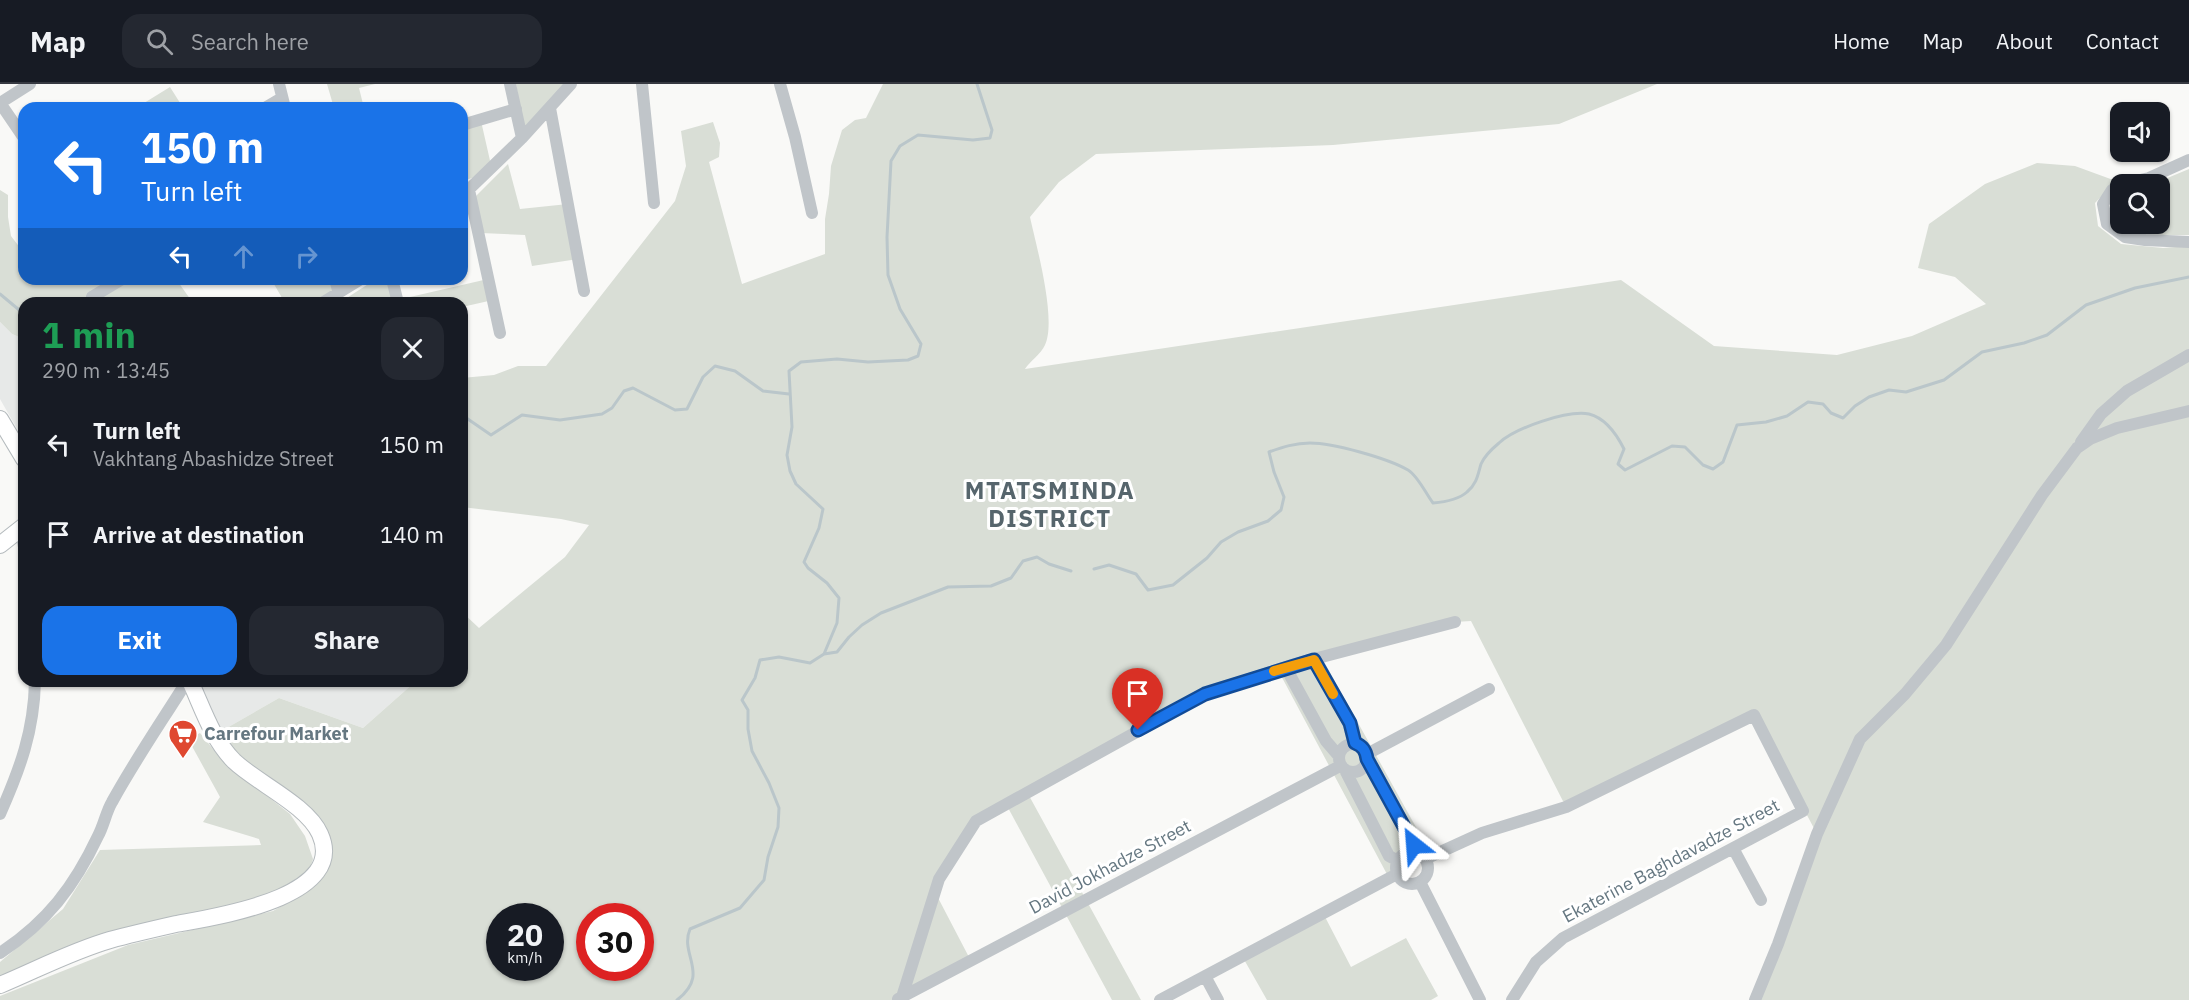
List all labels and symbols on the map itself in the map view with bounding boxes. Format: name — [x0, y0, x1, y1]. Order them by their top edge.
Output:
district label: MTATSMINDA DISTRICT — [965, 474, 1135, 534]
pin — [1112, 668, 1163, 730]
supermarket icon: Carrefour Market — [167, 718, 199, 760]
place label: Carrefour Market — [204, 722, 349, 745]
street label: Ekaterine Baghdavadze Street — [1558, 793, 1783, 928]
position arrow — [1382, 813, 1446, 877]
street label: David Jokhadze Street — [1025, 814, 1195, 919]
speed limit sign: 30 — [576, 903, 654, 981]

